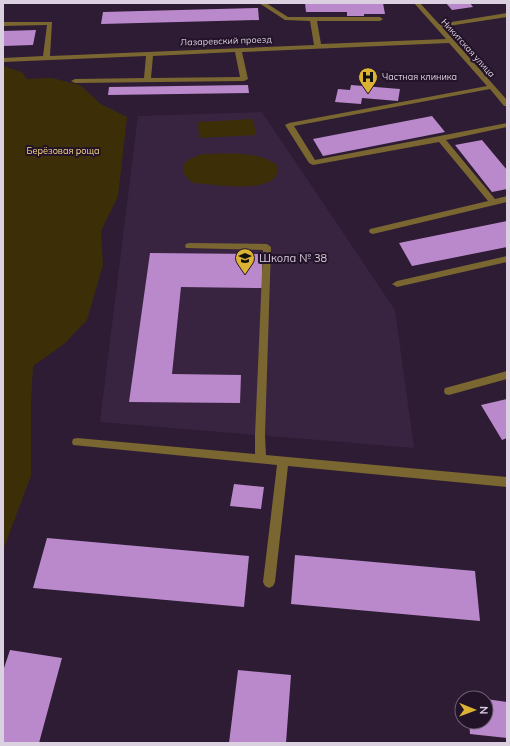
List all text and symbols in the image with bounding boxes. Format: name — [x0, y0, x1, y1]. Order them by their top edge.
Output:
street label: Никитская улица — [438, 16, 498, 80]
street label: Лазаревский проезд — [180, 33, 272, 48]
hospital icon: Частная клиника — [357, 66, 379, 94]
place label: Частная клиника — [382, 71, 457, 82]
park label: Берёзовая роща — [27, 145, 99, 156]
school or university icon: Школа № 38 — [234, 247, 256, 275]
place label: Школа № 38 — [259, 251, 328, 265]
north arrow — [454, 690, 494, 730]
text: N — [477, 706, 491, 714]

